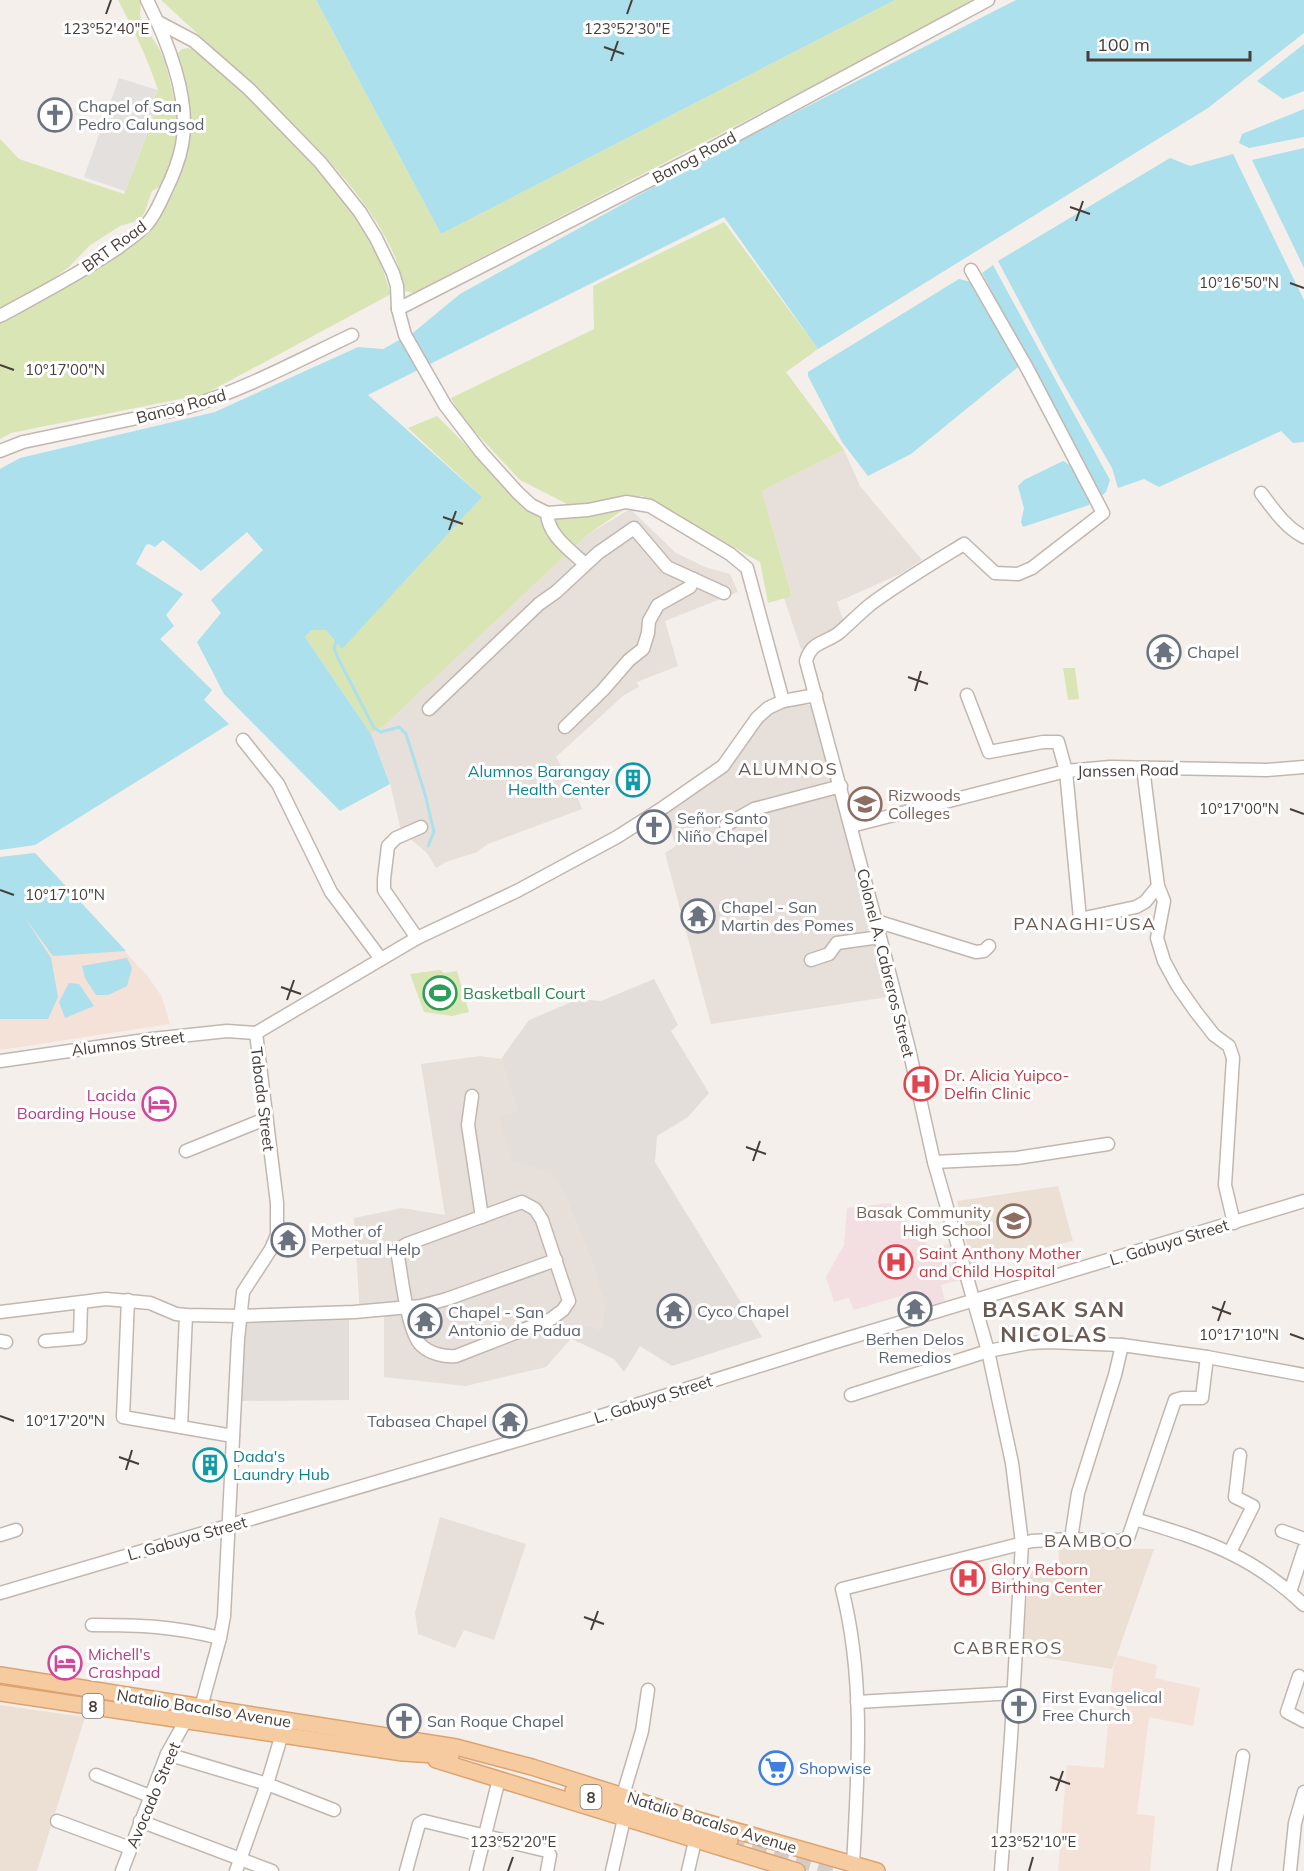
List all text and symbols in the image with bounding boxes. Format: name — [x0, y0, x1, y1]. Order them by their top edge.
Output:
text: 123°52'40"E — [63, 19, 149, 38]
text: 123°52'30"E — [584, 19, 670, 38]
scale bar — [1088, 24, 1250, 62]
text: 100 m — [1097, 33, 1150, 56]
place label: Chapel of San Pedro Calungsod — [78, 96, 204, 134]
church icon: Chapel of San Pedro Calungsod — [37, 97, 73, 133]
street label: Banog Road — [649, 127, 739, 187]
street label: BRT Road — [78, 216, 150, 276]
text: 10°16'50"N — [1199, 273, 1279, 292]
text: 10°17'00"N — [25, 360, 105, 379]
street label: Banog Road — [134, 384, 228, 428]
temple icon: Chapel — [1146, 634, 1182, 670]
place label: Chapel — [1187, 642, 1239, 662]
district label: ALUMNOS — [738, 757, 838, 780]
street label: Janssen Road — [1077, 759, 1179, 781]
place label: Alumnos Barangay Health Center — [468, 761, 610, 799]
building icon: Alumnos Barangay Health Center — [615, 762, 651, 798]
place label: Rizwoods Colleges — [888, 785, 961, 823]
school or university icon: Rizwoods Colleges — [847, 786, 883, 822]
text: 10°17'00"N — [1199, 799, 1279, 818]
place label: Señor Santo Niño Chapel — [677, 808, 768, 846]
church icon: Señor Santo Niño Chapel — [636, 809, 672, 845]
street label: Colonel A. Cabreros Street — [853, 866, 919, 1060]
text: 10°17'10"N — [25, 885, 105, 904]
place label: Chapel - San Martin des Pomes — [721, 897, 854, 935]
temple icon: Chapel - San Martin des Pomes — [680, 898, 716, 934]
district label: PANAGHI-USA — [1013, 912, 1157, 935]
sports icon: Basketball Court — [422, 975, 458, 1011]
place label: Basketball Court — [463, 983, 586, 1003]
street label: Alumnos Street — [70, 1026, 186, 1060]
street label: Tabada Street — [247, 1046, 279, 1153]
place label: Dr. Alicia Yuipco- Delfin Clinic — [944, 1065, 1069, 1103]
hospital icon: Dr. Alicia Yuipco- Delfin Clinic — [903, 1066, 939, 1102]
place label: Lacida Boarding House — [17, 1085, 136, 1123]
hotel icon: Lacida Boarding House — [141, 1086, 177, 1122]
place label: Basak Community High School — [856, 1202, 991, 1240]
school or university icon: Basak Community High School — [996, 1203, 1032, 1239]
street label: L. Gabuya Street — [1107, 1214, 1231, 1270]
place label: Mother of Perpetual Help — [311, 1221, 421, 1259]
temple icon: Mother of Perpetual Help — [270, 1222, 306, 1258]
place label: Saint Anthony Mother and Child Hospital — [919, 1243, 1081, 1281]
hospital icon: Saint Anthony Mother and Child Hospital — [878, 1244, 914, 1280]
temple icon: Berhen Delos Remedios — [897, 1291, 933, 1327]
temple icon: Cyco Chapel — [656, 1293, 692, 1329]
district label: BASAK SAN NICOLAS — [982, 1295, 1126, 1348]
place label: Cyco Chapel — [697, 1301, 789, 1321]
place label: Chapel - San Antonio de Padua — [448, 1302, 581, 1340]
temple icon: Chapel - San Antonio de Padua — [407, 1303, 443, 1339]
text: 10°17'10"N — [1199, 1325, 1279, 1344]
place label: Berhen Delos Remedios — [866, 1329, 964, 1367]
street label: L. Gabuya Street — [591, 1370, 715, 1428]
temple icon: Tabasea Chapel — [492, 1403, 528, 1439]
text: 10°17'20"N — [25, 1411, 105, 1430]
place label: Tabasea Chapel — [367, 1411, 487, 1431]
place label: Dada's Laundry Hub — [233, 1446, 330, 1484]
building icon: Dada's Laundry Hub — [192, 1447, 228, 1483]
street label: L. Gabuya Street — [125, 1511, 249, 1565]
district label: BAMBOO — [1044, 1529, 1134, 1552]
place label: Glory Reborn Birthing Center — [991, 1559, 1103, 1597]
hospital icon: Glory Reborn Birthing Center — [950, 1560, 986, 1596]
district label: CABREROS — [953, 1636, 1063, 1659]
place label: Michell's Crashpad — [88, 1644, 160, 1682]
hotel icon: Michell's Crashpad — [47, 1645, 83, 1681]
street label: Natalio Bacalso Avenue — [115, 1684, 293, 1732]
place label: First Evangelical Free Church — [1042, 1687, 1162, 1725]
church icon: First Evangelical Free Church — [1001, 1688, 1037, 1724]
road number: 8 — [82, 1694, 104, 1718]
church icon: San Roque Chapel — [386, 1703, 422, 1739]
place label: San Roque Chapel — [427, 1711, 564, 1731]
street label: Avocado Street — [122, 1739, 185, 1851]
supermarket icon: Shopwise — [758, 1750, 794, 1786]
place label: Shopwise — [799, 1758, 871, 1778]
road number: 8 — [580, 1785, 602, 1809]
street label: Natalio Bacalso Avenue — [625, 1787, 799, 1857]
text: 123°52'20"E — [470, 1832, 556, 1851]
text: 123°52'10"E — [990, 1832, 1076, 1851]

